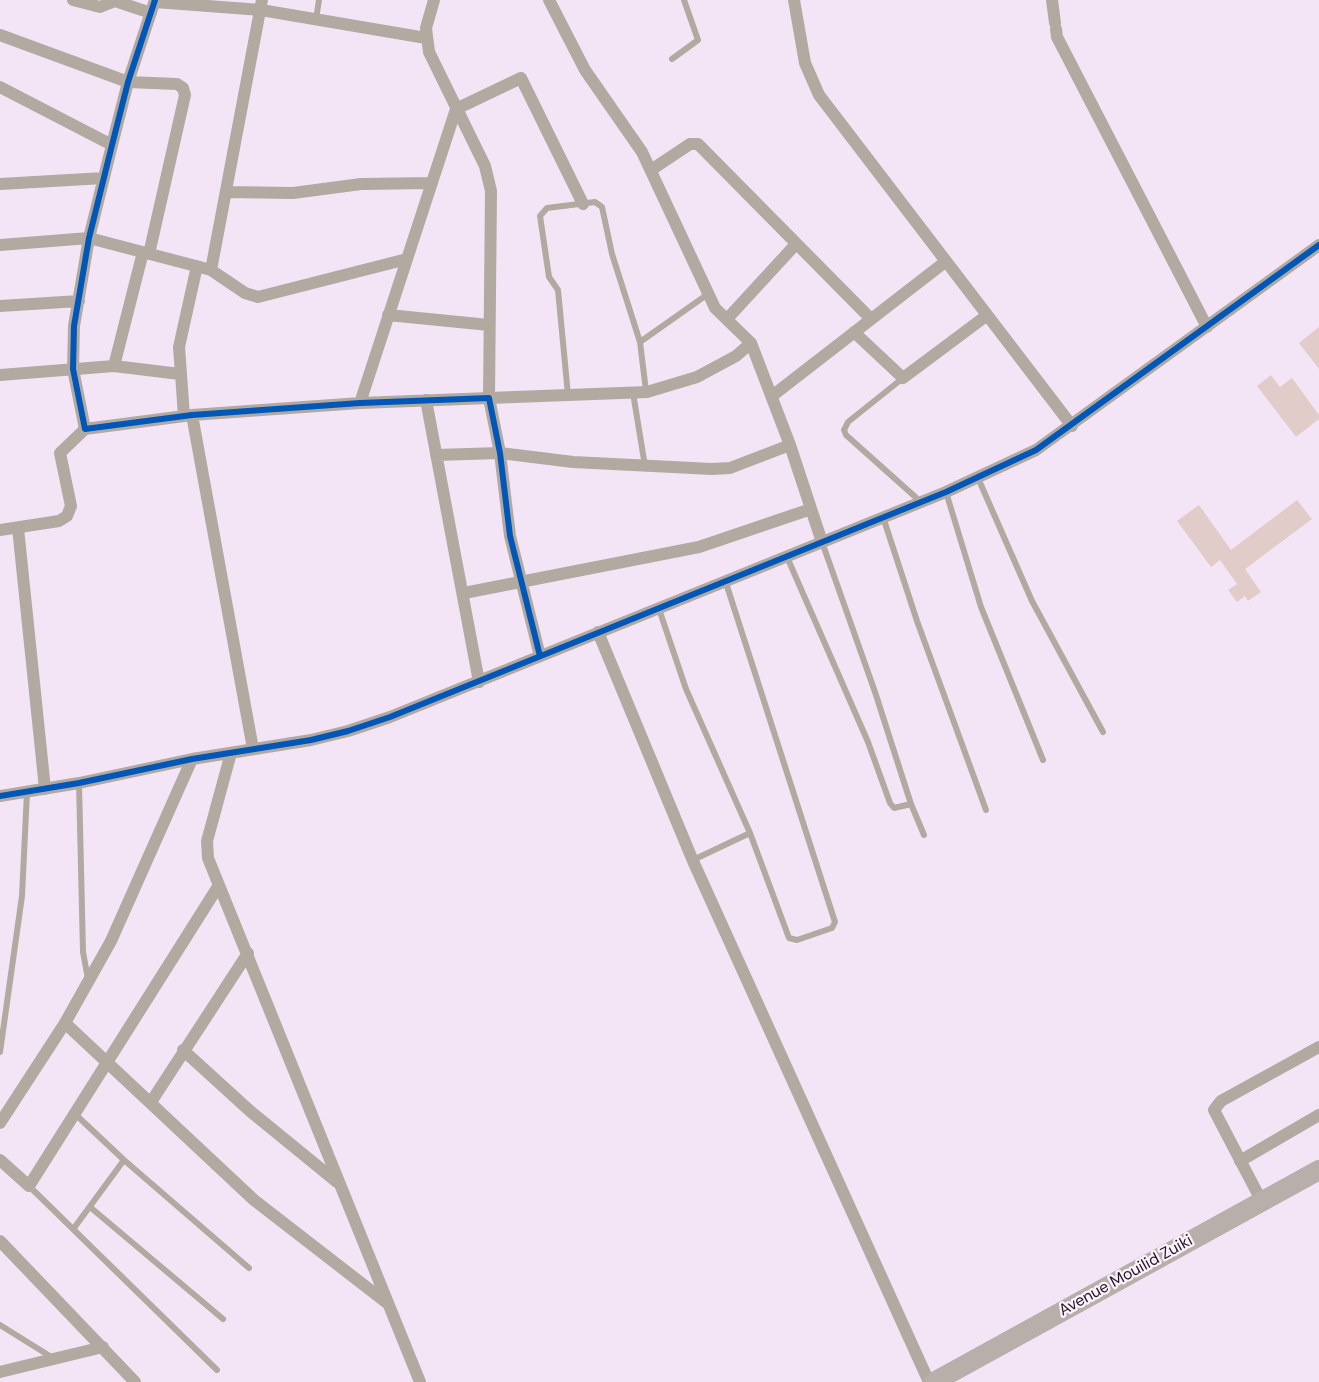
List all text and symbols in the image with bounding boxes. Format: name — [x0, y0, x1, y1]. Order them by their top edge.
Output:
street label: Avenue Mouilid Zuiki — [1056, 1231, 1196, 1321]

